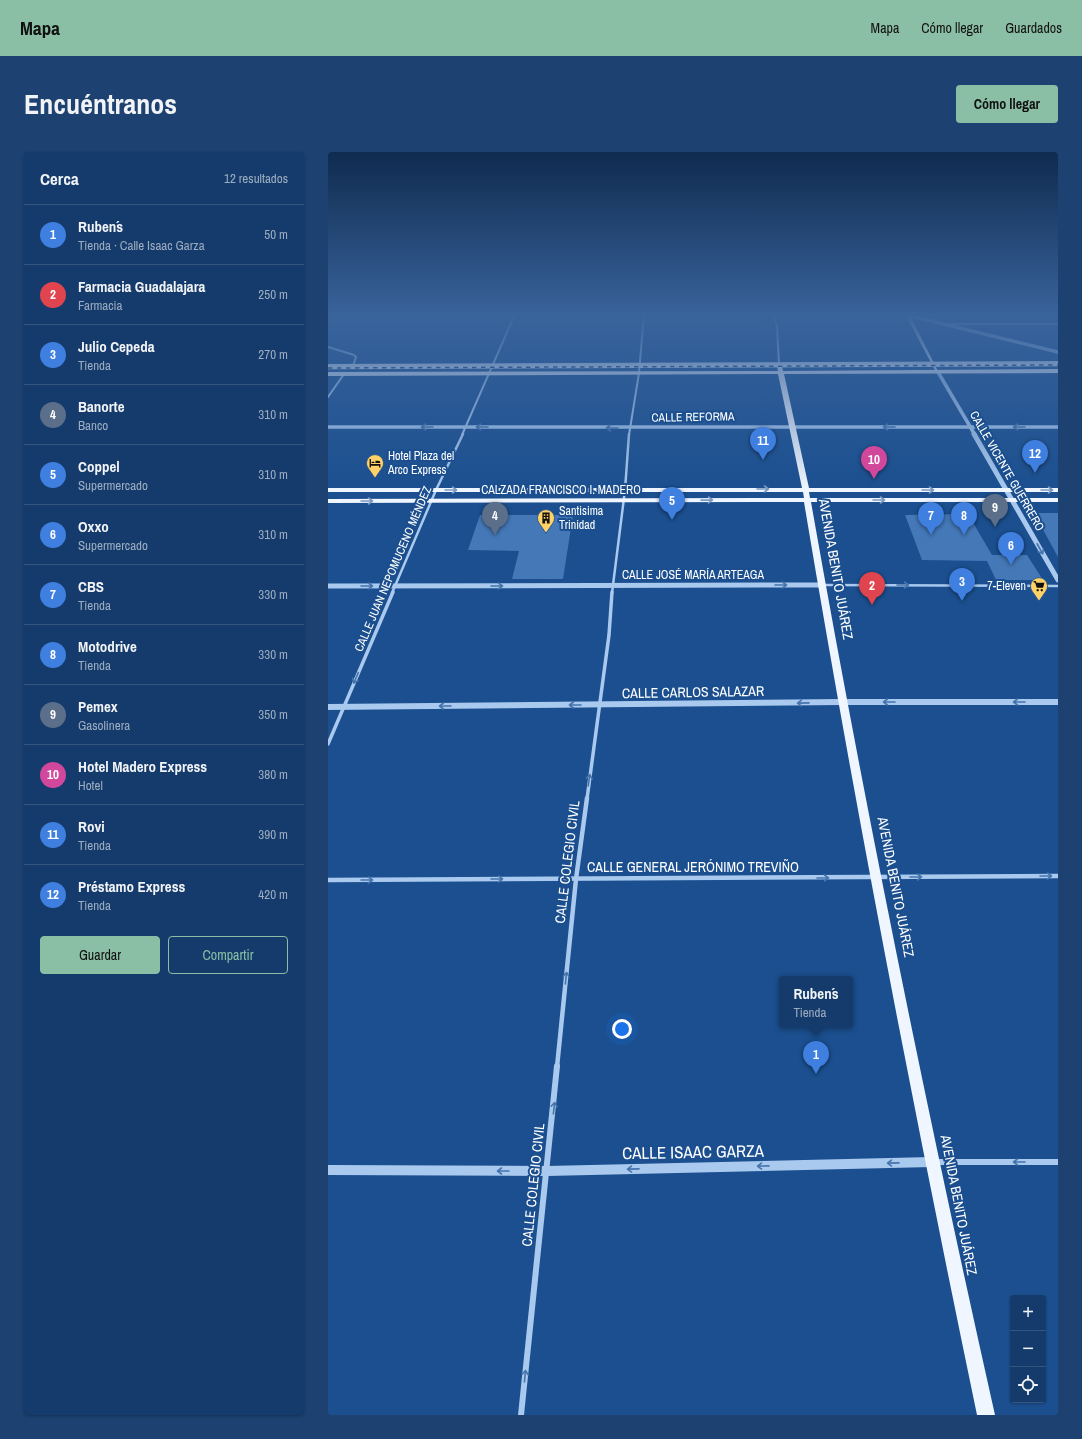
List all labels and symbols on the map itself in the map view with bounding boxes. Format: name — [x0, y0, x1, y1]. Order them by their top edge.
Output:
street label: CALLE REFORMA — [651, 408, 735, 426]
street label: CALLE VICENTE GUERRERO — [966, 408, 1048, 534]
one-way arrow — [421, 423, 434, 431]
one-way arrow — [476, 423, 489, 431]
one-way arrow — [883, 423, 896, 431]
one-way arrow — [1013, 423, 1026, 431]
one-way arrow — [606, 424, 619, 432]
pin: 11 — [750, 427, 776, 460]
pin: 12 — [1022, 440, 1048, 473]
pin: 10 — [861, 446, 887, 479]
place label: Hotel Plaza del Arco Express — [387, 448, 454, 478]
hotel icon: Hotel Plaza del Arco Express — [365, 453, 385, 478]
street label: CALZADA FRANCISCO I. MADERO — [481, 482, 641, 498]
street label: CALLE JUAN NEPOMUCENO MÉNDEZ — [351, 484, 435, 654]
one-way arrow — [444, 486, 457, 494]
one-way arrow — [756, 486, 769, 493]
one-way arrow — [921, 486, 934, 494]
one-way arrow — [1040, 486, 1053, 494]
pin: 5 — [659, 487, 685, 520]
pin: 9 — [982, 494, 1008, 527]
one-way arrow — [700, 496, 713, 504]
street label: AVENIDA BENITO JUÁREZ — [815, 496, 857, 641]
one-way arrow — [872, 496, 885, 504]
one-way arrow — [360, 497, 373, 505]
pin: 4 — [482, 502, 508, 535]
pin: 7 — [918, 502, 944, 535]
pin: 8 — [951, 502, 977, 535]
place label: Santisima Trinidad — [559, 503, 604, 533]
building icon: Santisima Trinidad — [536, 508, 556, 533]
pin: 6 — [998, 532, 1024, 565]
one-way arrow — [1037, 542, 1045, 554]
street label: CALLE JOSÉ MARÍA ARTEAGA — [622, 567, 764, 583]
pin: 3 — [949, 568, 975, 601]
pin: 2 — [859, 572, 885, 605]
supermarket icon: 7-Eleven — [1029, 576, 1049, 601]
place label: 7-Eleven — [987, 578, 1026, 594]
one-way arrow — [774, 581, 787, 589]
one-way arrow — [896, 581, 909, 589]
one-way arrow — [360, 582, 373, 590]
one-way arrow — [490, 582, 503, 590]
one-way arrow — [352, 672, 359, 684]
street label: CALLE CARLOS SALAZAR — [622, 682, 764, 702]
one-way arrow — [883, 698, 896, 706]
one-way arrow — [1013, 698, 1026, 706]
one-way arrow — [797, 699, 810, 707]
one-way arrow — [569, 701, 582, 709]
one-way arrow — [439, 702, 452, 710]
one-way arrow — [585, 774, 593, 787]
street label: CALLE COLEGIO CIVIL — [551, 799, 584, 925]
street label: AVENIDA BENITO JUÁREZ — [873, 814, 918, 959]
street label: CALLE GENERAL JERÓNIMO TREVIÑO — [587, 858, 799, 876]
one-way arrow — [1039, 872, 1052, 880]
one-way arrow — [909, 873, 922, 881]
one-way arrow — [816, 874, 829, 882]
one-way arrow — [490, 875, 503, 883]
one-way arrow — [360, 876, 373, 884]
one-way arrow — [563, 972, 570, 985]
your location — [612, 1019, 632, 1039]
pin: 1 — [803, 1041, 829, 1074]
one-way arrow — [550, 1102, 557, 1115]
street label: CALLE COLEGIO CIVIL — [518, 1122, 548, 1248]
street label: AVENIDA BENITO JUÁREZ — [936, 1132, 981, 1277]
street label: CALLE ISAAC GARZA — [622, 1139, 765, 1164]
one-way arrow — [1013, 1158, 1026, 1166]
one-way arrow — [887, 1159, 900, 1167]
one-way arrow — [757, 1162, 770, 1170]
one-way arrow — [627, 1165, 640, 1173]
one-way arrow — [497, 1167, 510, 1175]
one-way arrow — [521, 1370, 529, 1383]

